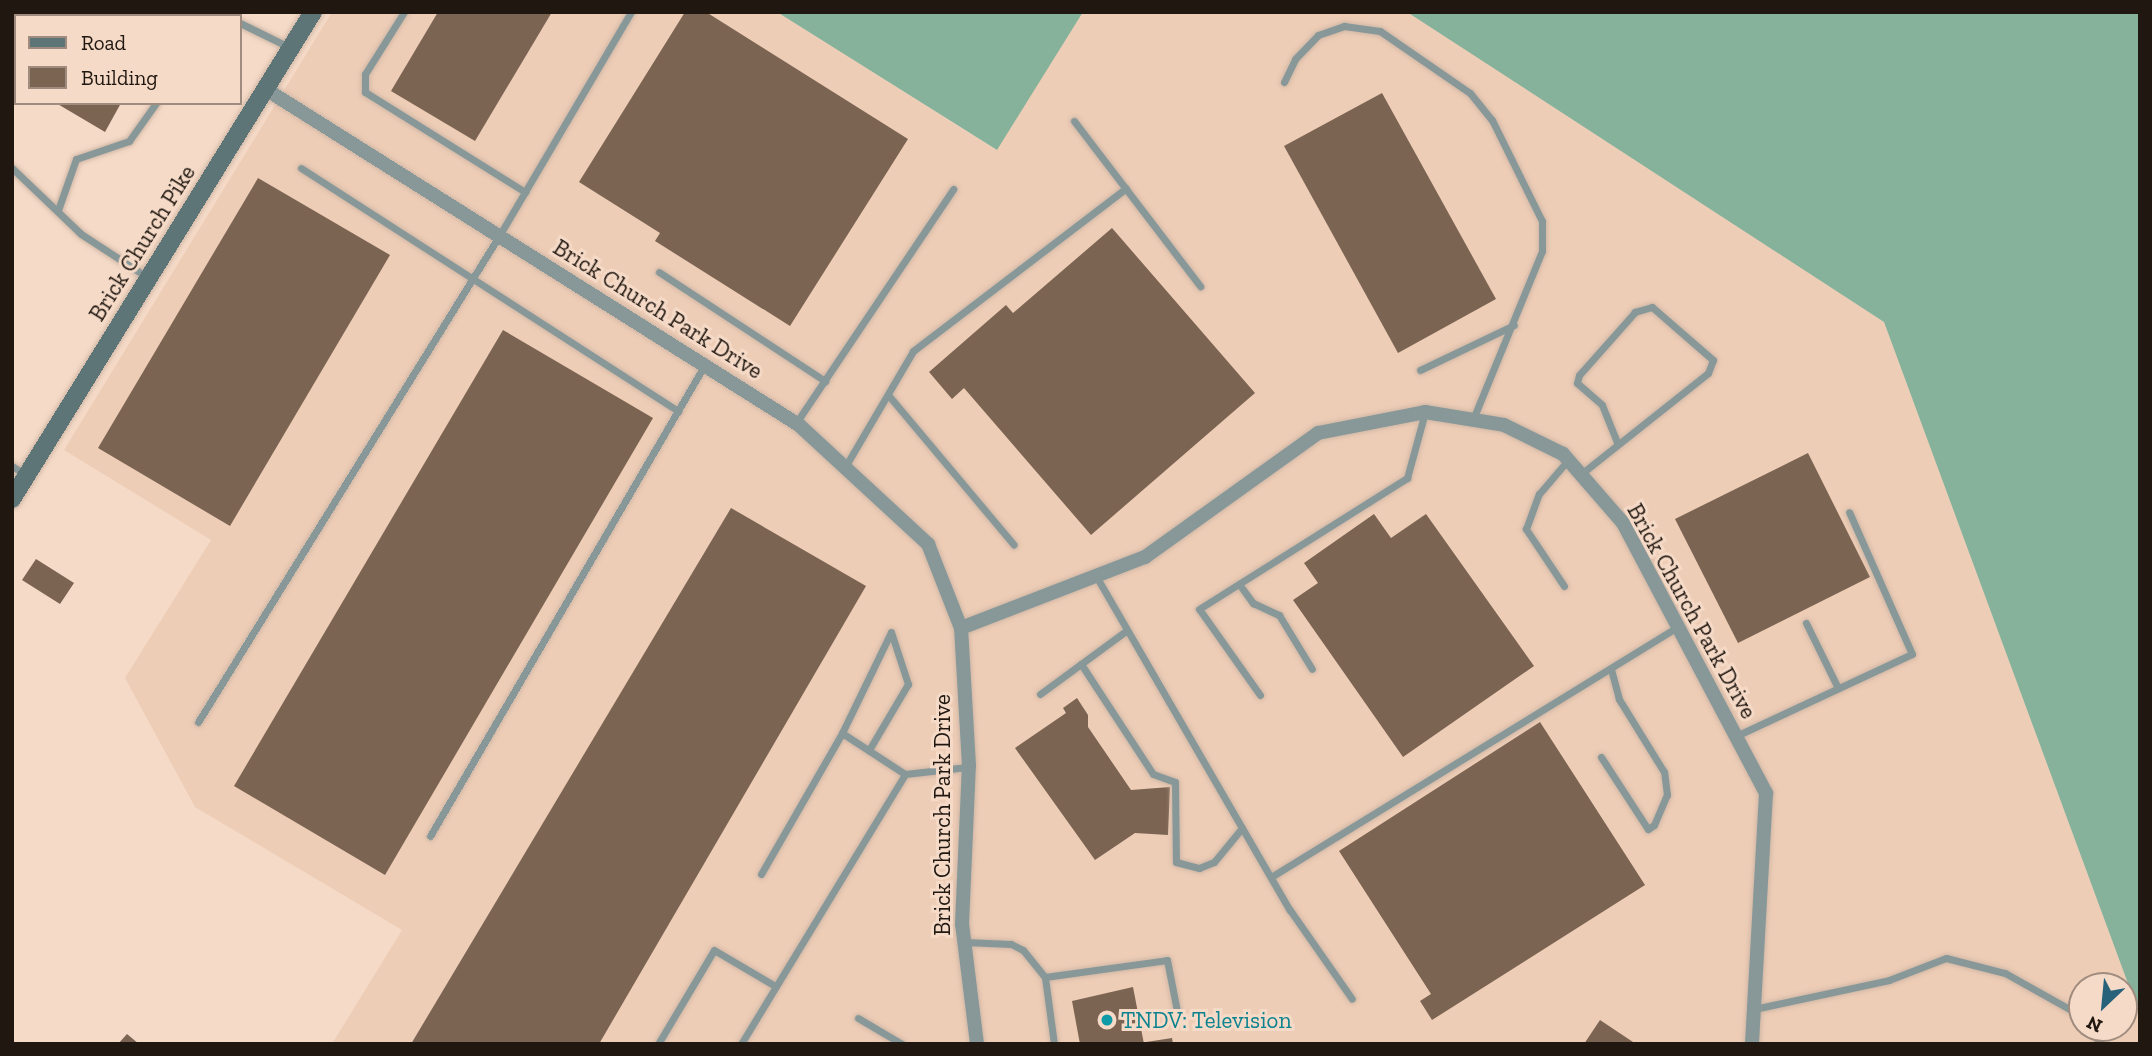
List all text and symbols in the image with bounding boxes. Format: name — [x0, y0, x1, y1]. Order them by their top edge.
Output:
legend — [14, 14, 242, 105]
text: Road — [81, 30, 126, 55]
text: Building — [81, 65, 158, 90]
street label: Brick Church Pike — [83, 160, 201, 326]
street label: Brick Church Park Drive — [548, 233, 768, 385]
street label: Brick Church Park Drive — [1621, 499, 1763, 723]
street label: Brick Church Park Drive — [928, 694, 956, 936]
north arrow — [2068, 972, 2138, 1042]
place label: TNDV: Television — [1121, 1006, 1292, 1034]
text: N — [2083, 1011, 2106, 1038]
marker: TNDV: Television — [1099, 1012, 1115, 1028]

